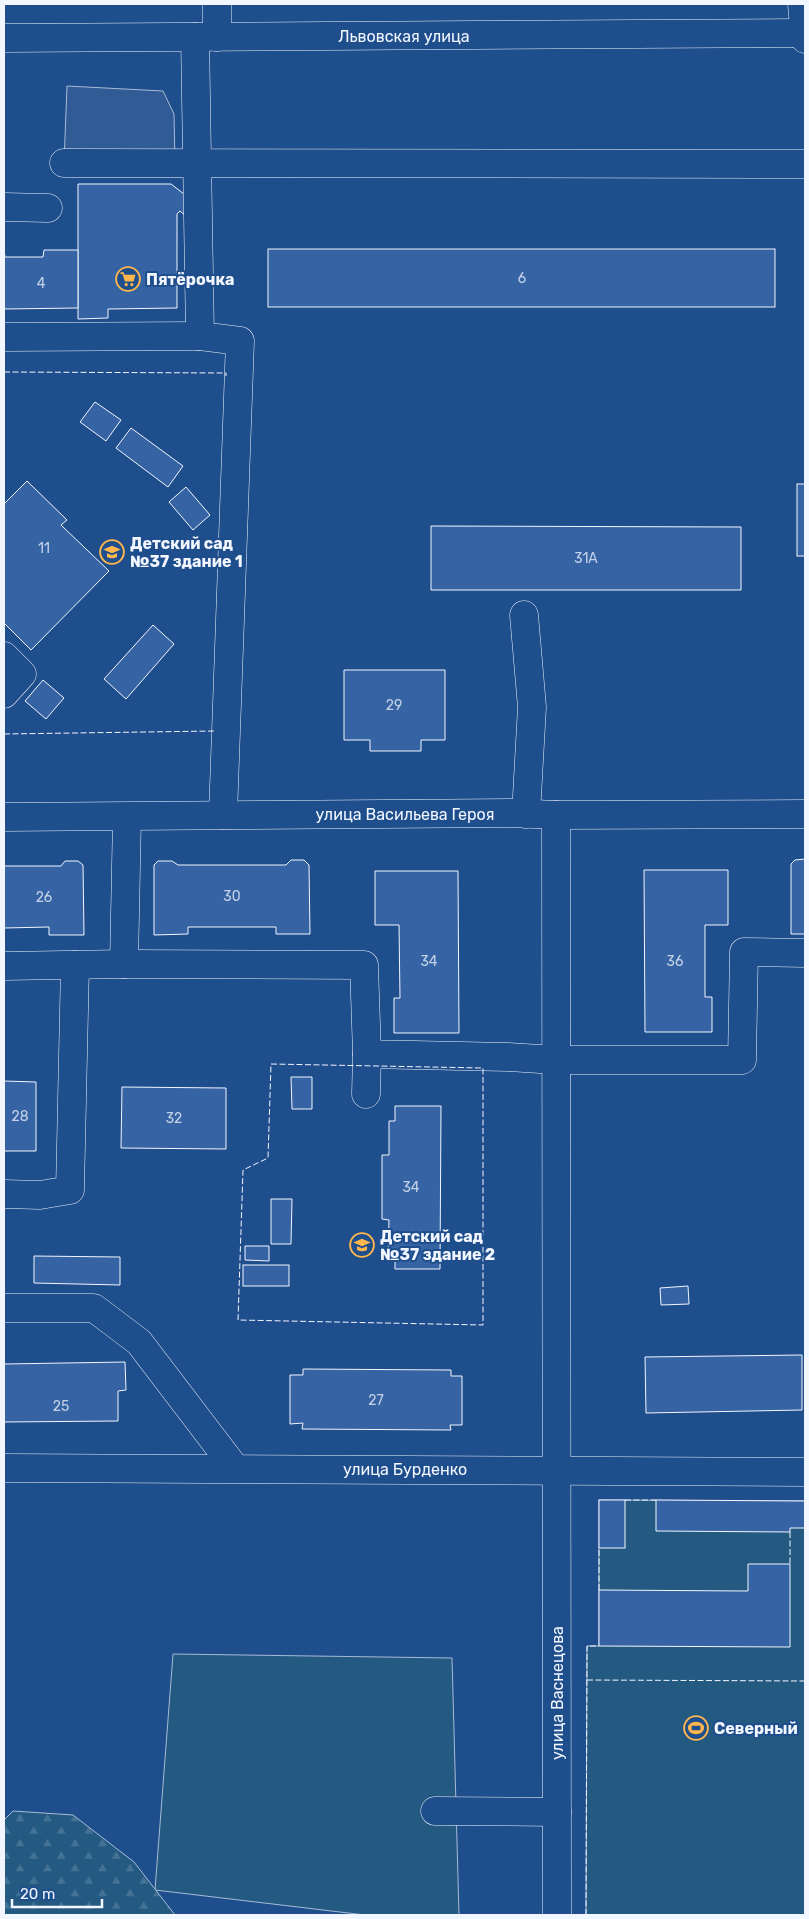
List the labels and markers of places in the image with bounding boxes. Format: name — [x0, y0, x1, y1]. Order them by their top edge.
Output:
supermarket icon: Пятёрочка — [115, 266, 141, 292]
place label: Пятёрочка — [146, 270, 235, 289]
place label: Детский сад №37 здание 1 — [130, 534, 243, 571]
school or university icon: Детский сад №37 здание 1 — [99, 539, 125, 565]
place label: Детский сад №37 здание 2 — [380, 1227, 495, 1264]
school or university icon: Детский сад №37 здание 2 — [349, 1232, 375, 1258]
sports icon: Северный — [683, 1715, 709, 1741]
place label: Северный — [714, 1719, 798, 1738]

